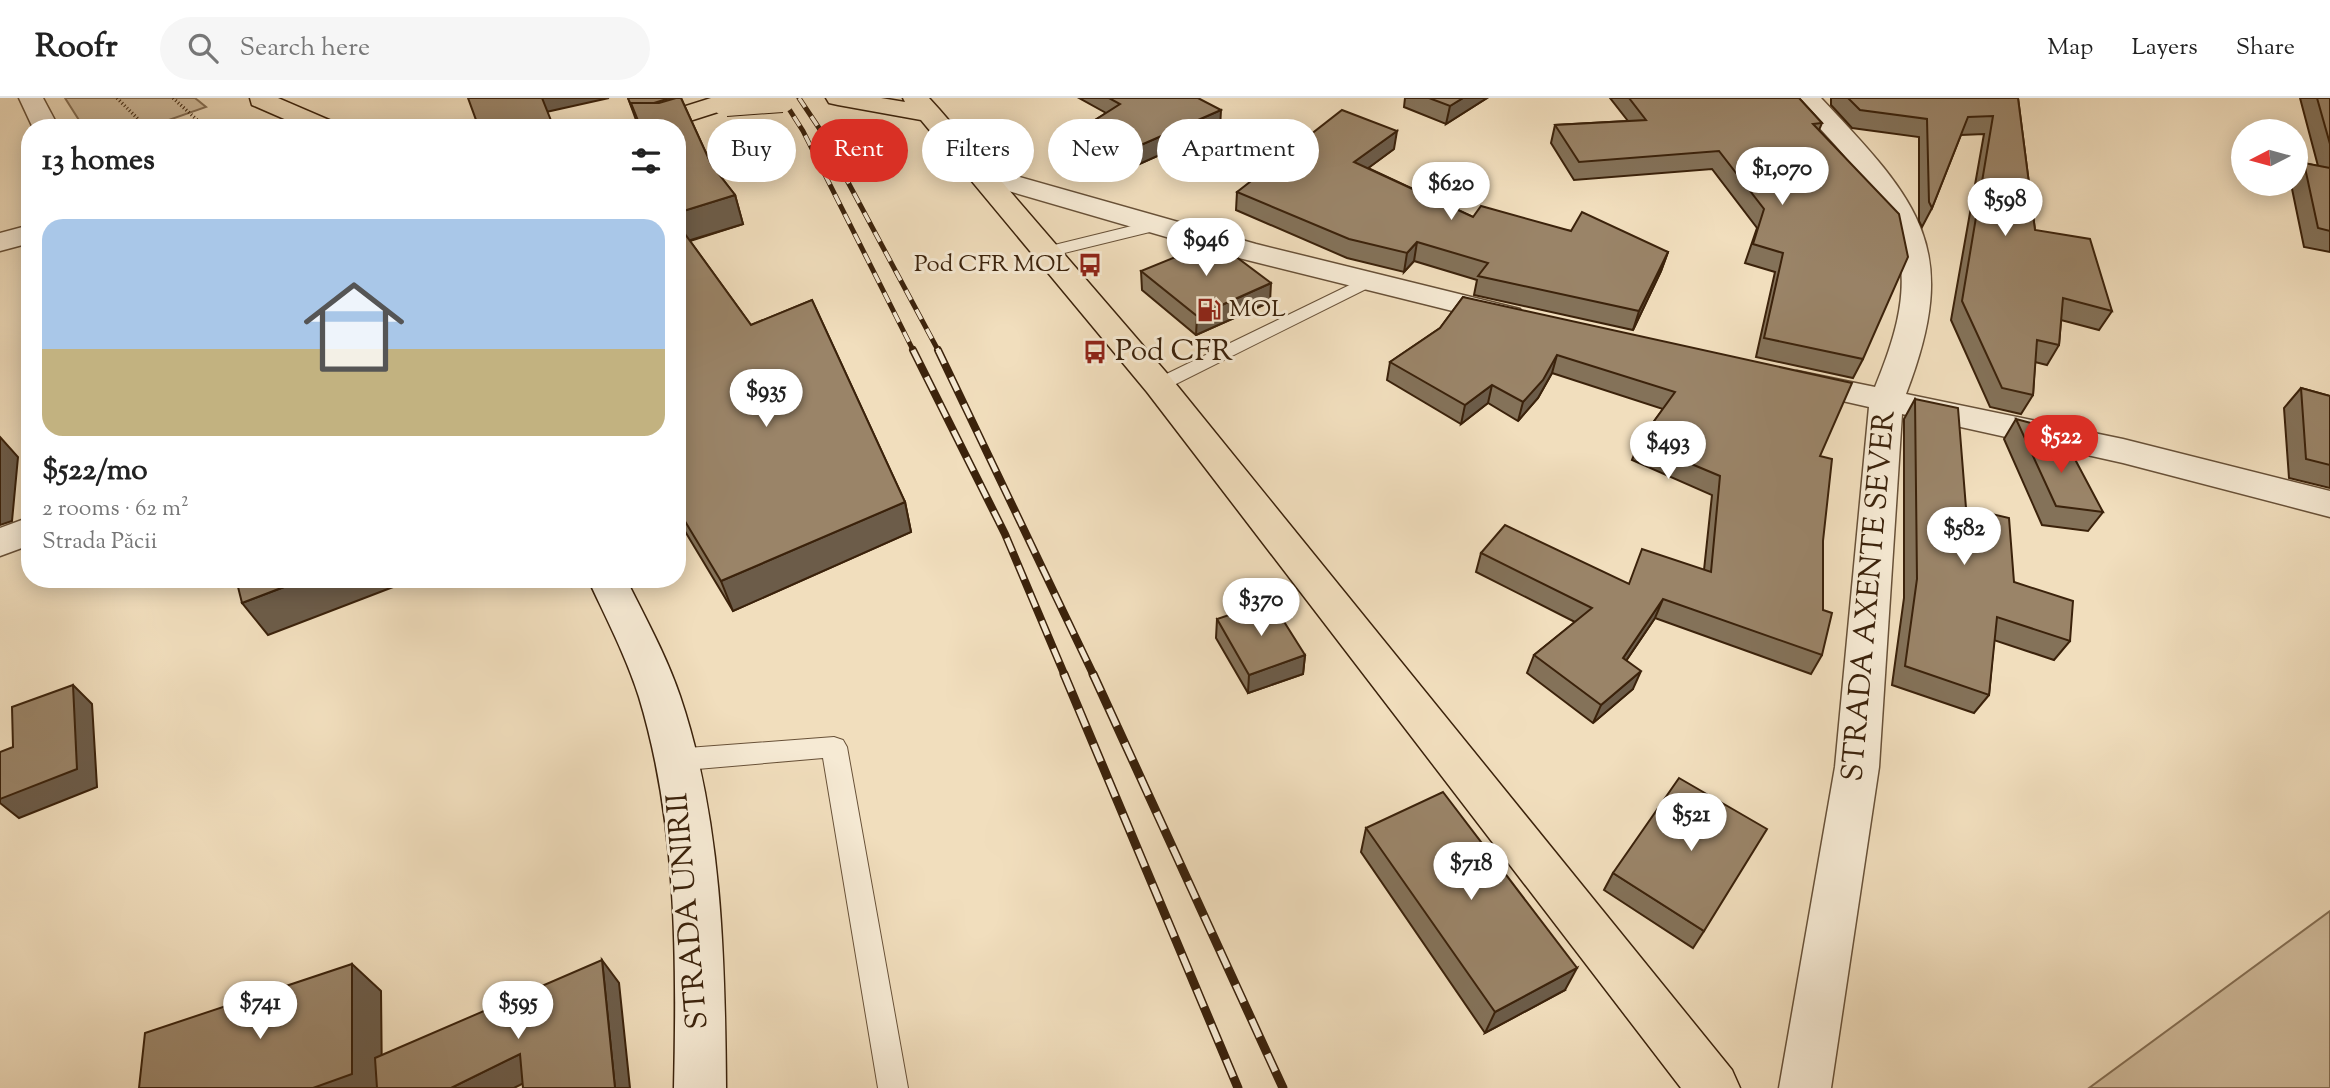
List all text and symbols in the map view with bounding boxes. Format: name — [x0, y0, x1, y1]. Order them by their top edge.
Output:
search box — [160, 17, 650, 80]
text: Roofr — [35, 24, 118, 72]
icon: search — [184, 29, 222, 67]
text: Search here — [240, 30, 370, 67]
text: Map — [2047, 31, 2093, 65]
text: Layers — [2131, 31, 2198, 65]
text: Share — [2236, 31, 2295, 65]
chip: Buy — [707, 119, 796, 182]
chip: Rent — [810, 119, 908, 182]
chip: Filters — [922, 119, 1034, 182]
chip: New — [1048, 119, 1143, 182]
chip: Apartment — [1157, 119, 1319, 182]
north arrow — [2231, 119, 2308, 196]
map controls — [2231, 119, 2308, 196]
text: 13 homes — [42, 140, 155, 183]
icon: filters — [627, 142, 665, 180]
pin: $1,070 — [1725, 148, 1839, 207]
text: $1,070 — [1752, 153, 1812, 186]
pin: $620 — [1410, 162, 1492, 222]
text: $620 — [1428, 168, 1474, 201]
pin: $598 — [1964, 178, 2046, 238]
text: $598 — [1984, 184, 2026, 217]
pin: $946 — [1165, 218, 1247, 278]
text: $946 — [1183, 224, 1229, 257]
place label: Pod CFR MOL — [914, 248, 1070, 282]
bus stop icon: Pod CFR MOL — [1076, 251, 1104, 279]
icon: home — [291, 264, 417, 390]
place label: MOL — [1229, 293, 1286, 327]
fuel station icon: MOL — [1195, 296, 1223, 324]
place label: Pod CFR — [1115, 331, 1233, 374]
bus stop icon: Pod CFR — [1081, 338, 1109, 366]
pin: $935 — [725, 370, 807, 429]
text: $935 — [746, 375, 786, 408]
street label: STRADA AXENTE SEVER — [1832, 408, 1908, 783]
pin: $522 — [2020, 416, 2102, 475]
text: $522 — [2040, 421, 2082, 454]
pin: $493 — [1627, 422, 1709, 481]
text: $493 — [1646, 427, 1690, 460]
text: $522/mo — [42, 450, 148, 493]
text: 2 rooms · 62 m² — [42, 493, 189, 526]
pin: $582 — [1923, 508, 2005, 567]
text: $582 — [1943, 513, 1985, 546]
text: Strada Păcii — [42, 526, 157, 559]
pin: $370 — [1220, 578, 1302, 638]
text: $370 — [1239, 584, 1283, 617]
street label: STRADA UNIRII — [657, 791, 721, 1031]
pin: $521 — [1650, 794, 1732, 853]
text: $521 — [1672, 799, 1710, 832]
pin: $718 — [1430, 842, 1512, 902]
text: $718 — [1449, 848, 1493, 881]
pin: $741 — [219, 982, 301, 1041]
pin: $595 — [477, 982, 559, 1041]
text: $741 — [239, 987, 281, 1020]
text: $595 — [498, 987, 538, 1020]

